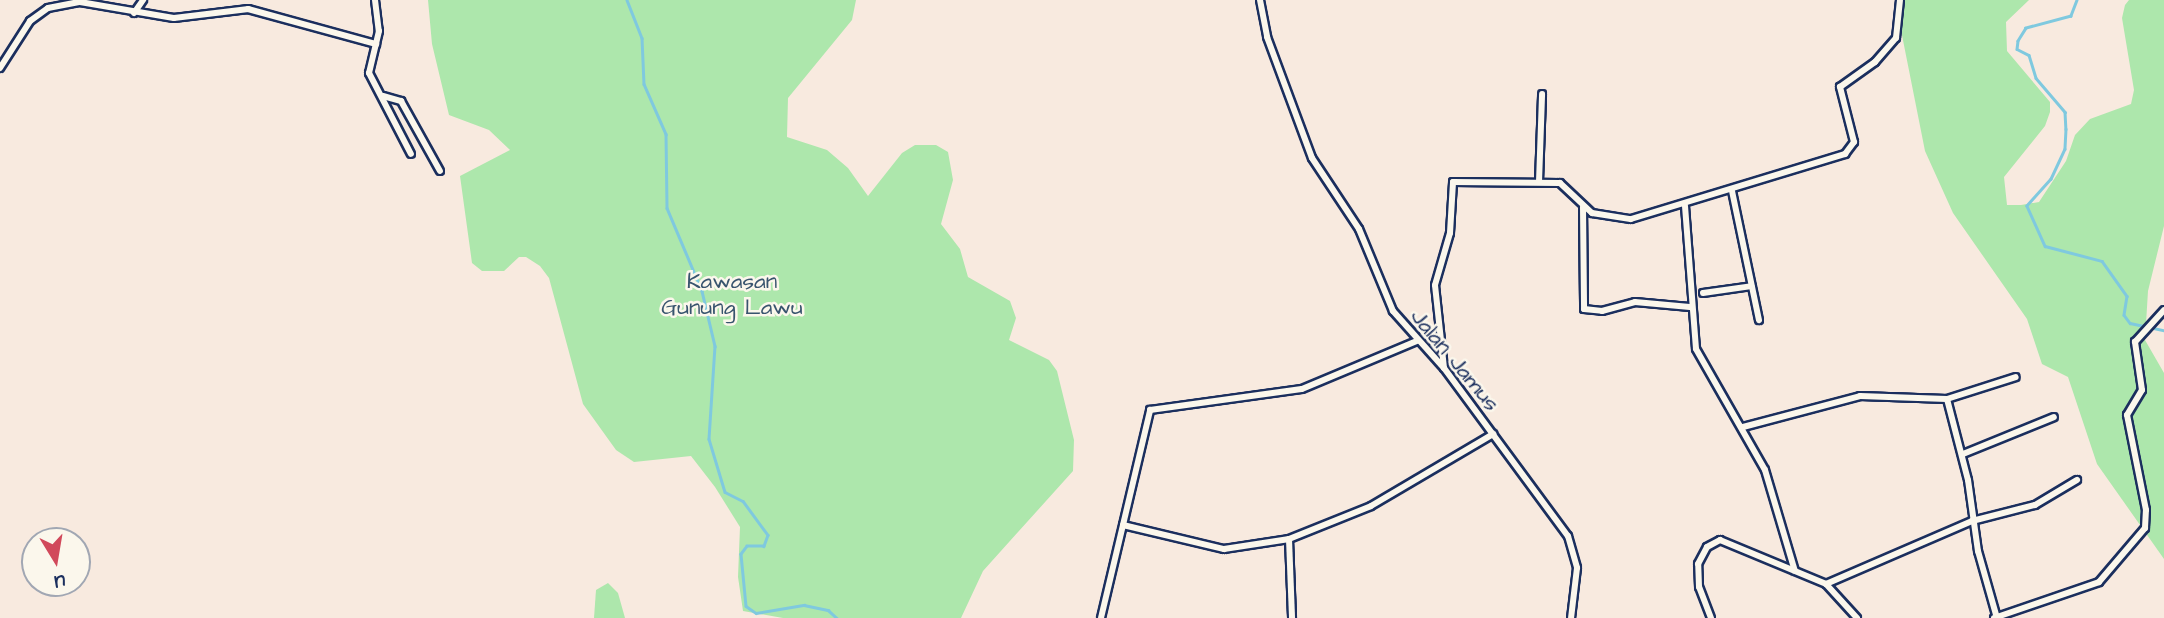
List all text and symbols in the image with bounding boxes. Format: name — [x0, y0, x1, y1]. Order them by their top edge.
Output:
park label: Kawasan Gunung Lawu — [661, 267, 803, 321]
street label: Jalan Jamus — [1404, 303, 1506, 417]
north arrow — [21, 527, 91, 597]
text: U — [52, 567, 68, 595]

